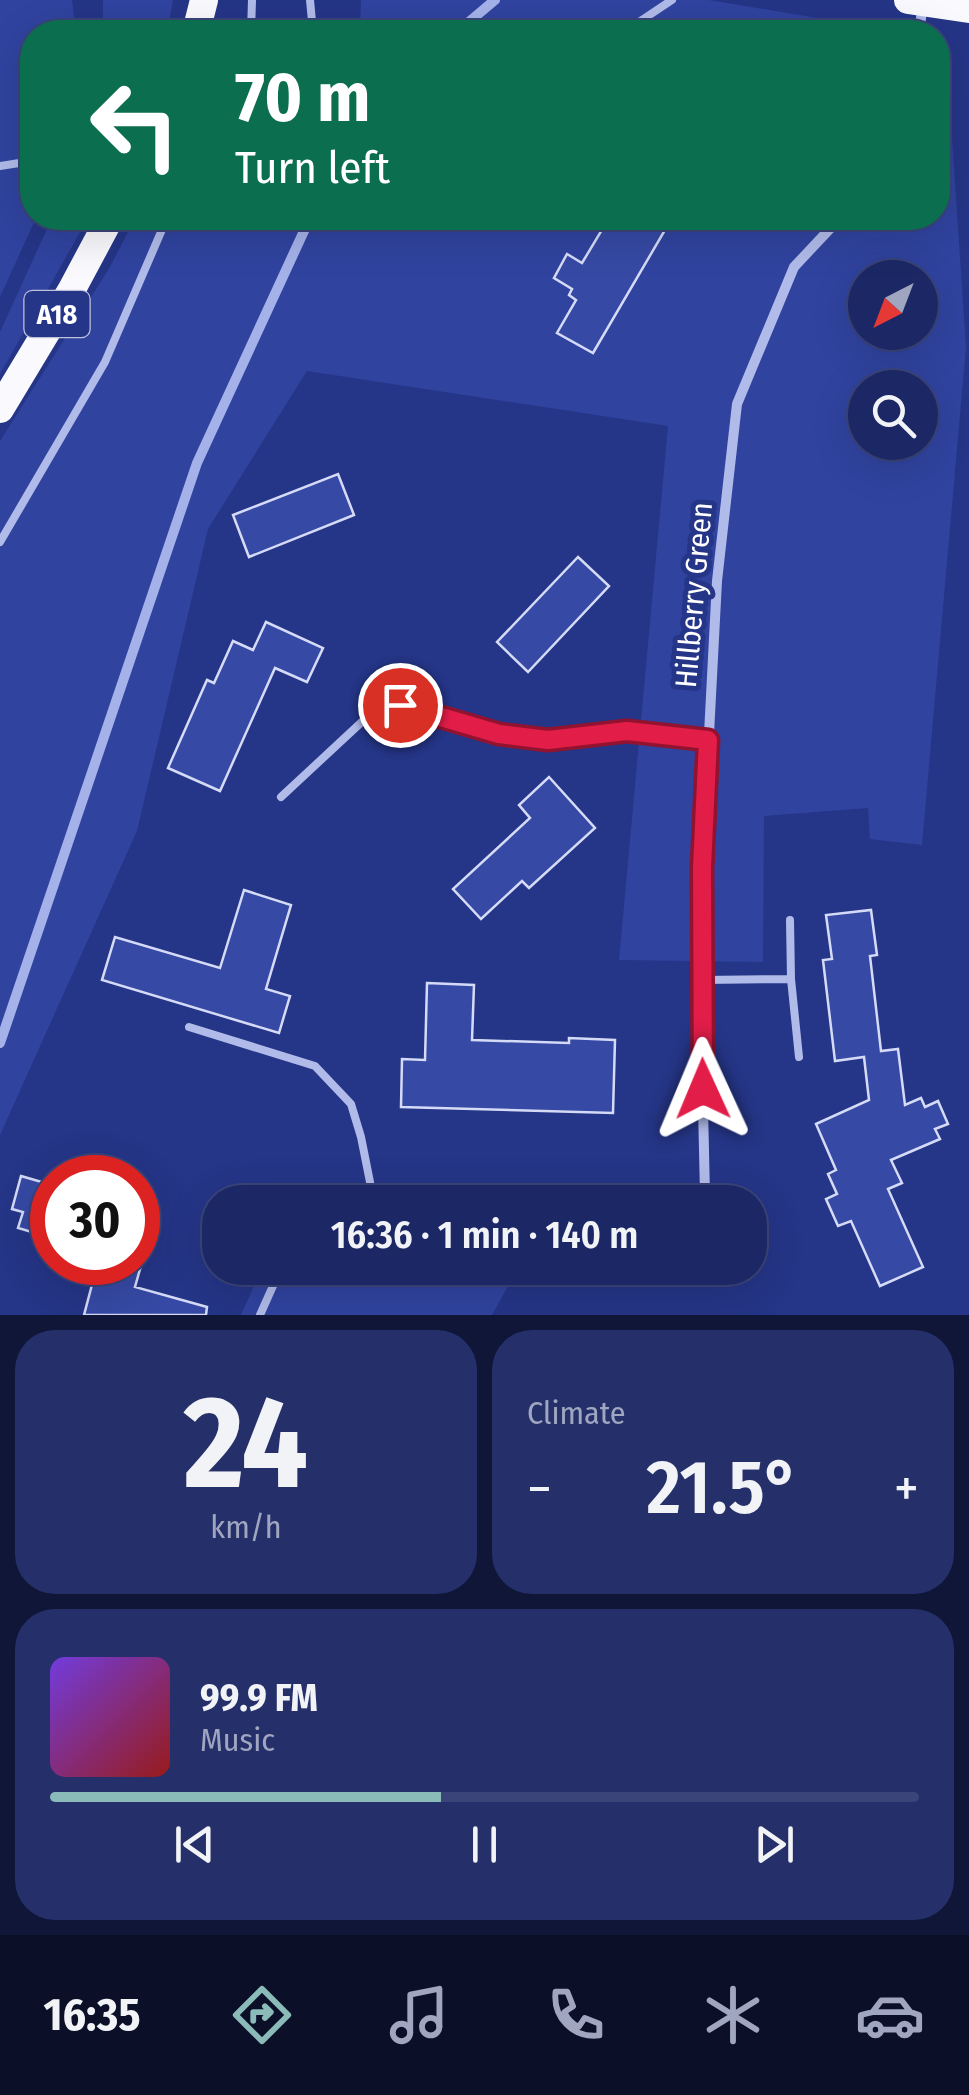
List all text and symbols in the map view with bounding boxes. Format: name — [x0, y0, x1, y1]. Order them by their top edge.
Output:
text: 70 m — [235, 56, 370, 140]
icon: left — [70, 60, 200, 190]
text: Turn left — [235, 141, 390, 195]
north arrow — [848, 260, 938, 350]
map controls — [848, 260, 938, 460]
road number: A18 — [24, 291, 90, 337]
button: search — [848, 370, 938, 460]
street label: Hillberry Green — [668, 501, 720, 689]
pin — [358, 663, 443, 748]
icon: arrive — [373, 678, 428, 733]
position arrow — [651, 1037, 755, 1141]
speed limit sign: 30 — [30, 1155, 160, 1285]
text: 16:36 · 1 min · 140 m — [331, 1212, 638, 1258]
text: 24 — [184, 1365, 308, 1521]
text: Climate — [527, 1394, 626, 1432]
text: 21.5° — [647, 1443, 799, 1533]
text: − — [527, 1456, 552, 1522]
text: + — [894, 1456, 919, 1522]
text: km/h — [210, 1508, 282, 1546]
text: 99.9 FM — [200, 1675, 318, 1721]
text: Music — [200, 1721, 275, 1759]
icon: previous — [167, 1817, 222, 1872]
icon: pause — [457, 1817, 512, 1872]
icon: next — [747, 1817, 802, 1872]
icon: directions — [227, 1980, 297, 2050]
icon: music — [384, 1980, 454, 2050]
icon: phone — [541, 1980, 611, 2050]
icon: climate — [698, 1980, 768, 2050]
icon: car — [855, 1980, 925, 2050]
text: 16:35 — [44, 1988, 140, 2042]

